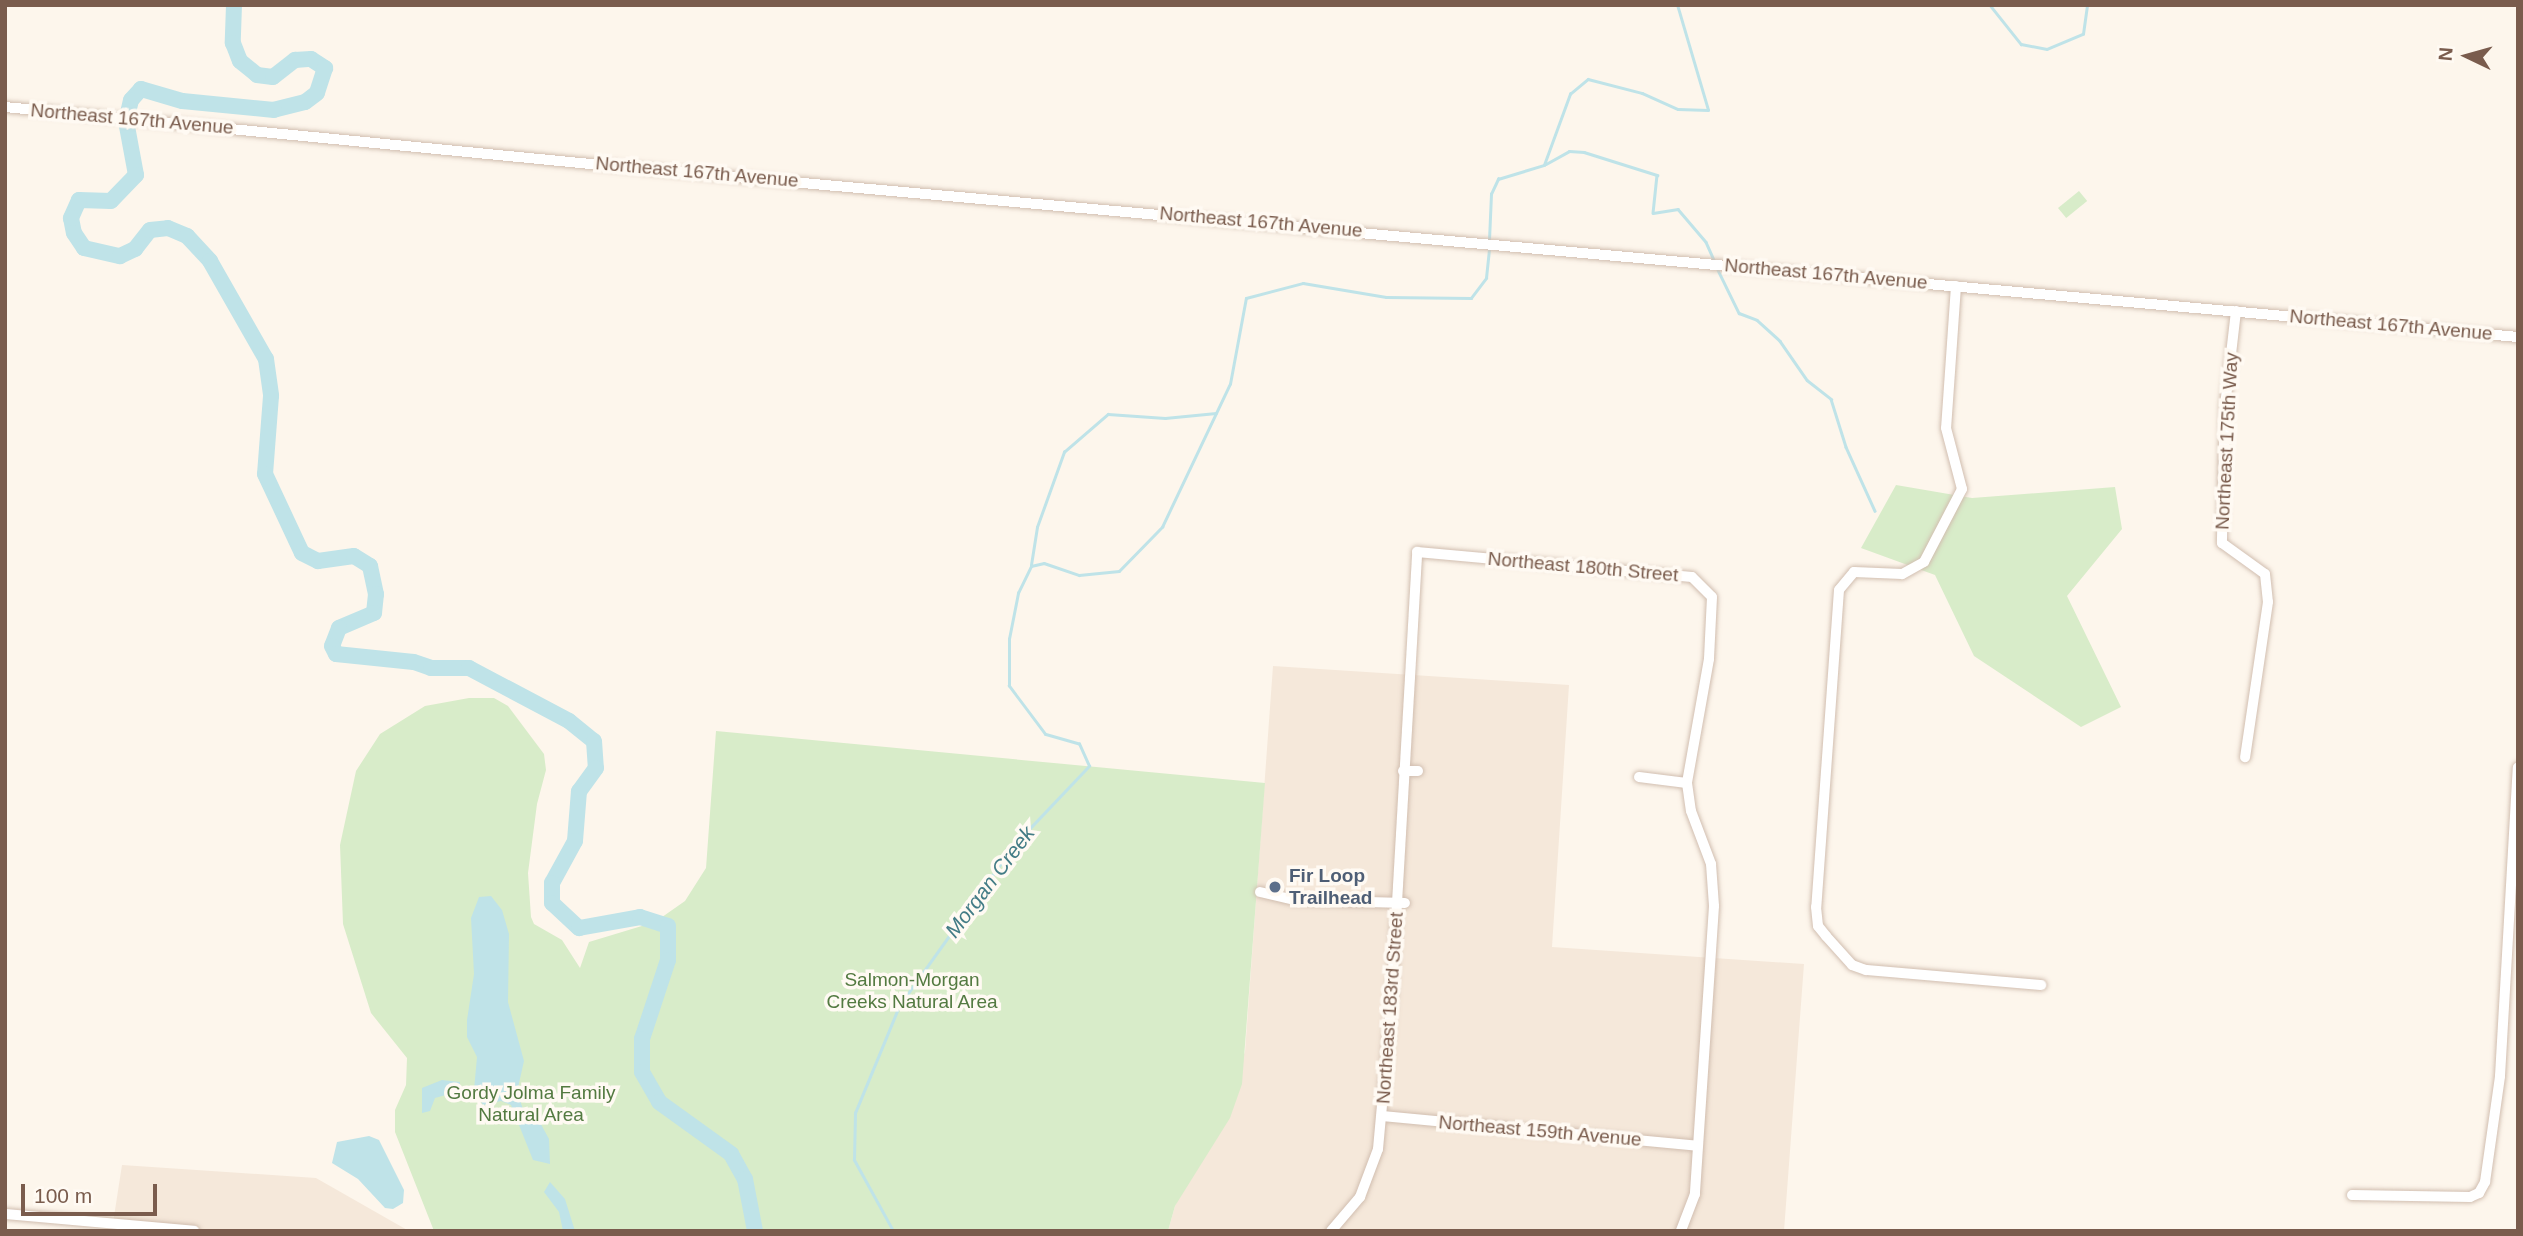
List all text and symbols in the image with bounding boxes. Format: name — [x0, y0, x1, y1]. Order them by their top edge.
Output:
north arrow — [2432, 21, 2502, 91]
text: N — [2435, 46, 2457, 62]
street label: Northeast 167th Avenue — [29, 99, 235, 139]
street label: Northeast 167th Avenue — [594, 152, 800, 192]
street label: Northeast 167th Avenue — [1158, 202, 1364, 242]
street label: Northeast 167th Avenue — [1723, 254, 1929, 294]
street label: Northeast 167th Avenue — [2288, 305, 2494, 345]
street label: Northeast 175th Way — [2211, 352, 2243, 530]
street label: Northeast 180th Street — [1487, 547, 1679, 587]
water label: Morgan Creek — [940, 821, 1040, 943]
place label: Fir Loop Trailhead — [1289, 865, 1372, 909]
marker: Fir Loop Trailhead — [1267, 879, 1283, 895]
street label: Northeast 183rd Street — [1372, 911, 1408, 1105]
park label: Salmon-Morgan Creeks Natural Area — [826, 969, 998, 1013]
park label: Gordy Jolma Family Natural Area — [447, 1082, 615, 1126]
street label: Northeast 159th Avenue — [1437, 1111, 1643, 1151]
scale bar — [24, 1170, 161, 1214]
text: 100 m — [34, 1184, 92, 1207]

